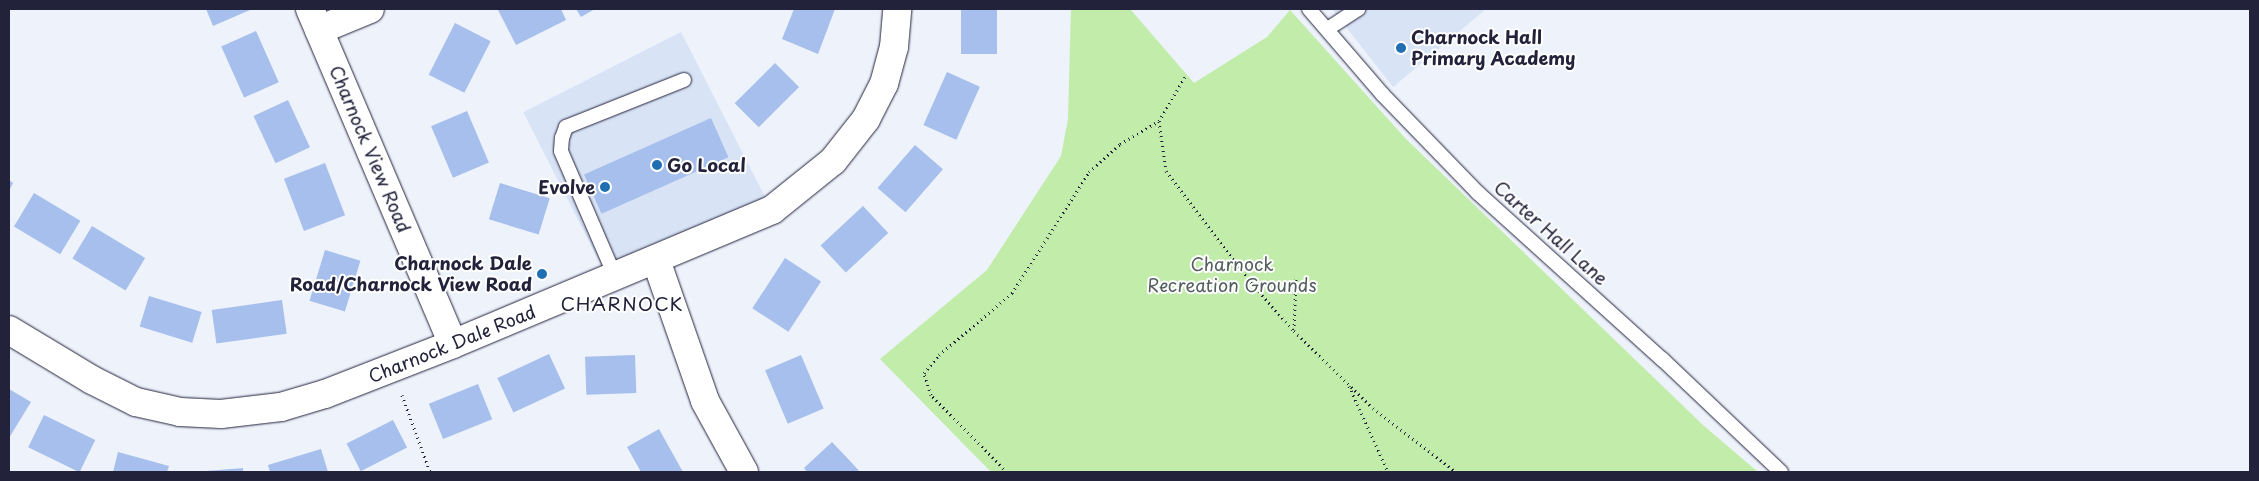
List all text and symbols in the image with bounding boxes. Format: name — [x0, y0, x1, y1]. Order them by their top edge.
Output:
place label: Charnock Hall Primary Academy — [1411, 27, 1576, 70]
marker: Charnock Hall Primary Academy — [1395, 42, 1407, 54]
street label: Charnock View Road — [325, 63, 415, 235]
place label: Go Local — [667, 154, 746, 176]
marker: Go Local — [651, 159, 663, 171]
place label: Evolve — [538, 176, 595, 198]
street label: Carter Hall Lane — [1489, 176, 1613, 290]
marker: Evolve — [599, 181, 611, 193]
place label: Charnock Dale Road/Charnock View Road — [290, 253, 532, 296]
park label: Charnock Recreation Grounds — [1147, 254, 1317, 296]
marker: Charnock Dale Road/Charnock View Road — [536, 268, 548, 280]
district label: CHARNOCK — [560, 293, 684, 315]
street label: Charnock Dale Road — [365, 300, 539, 388]

